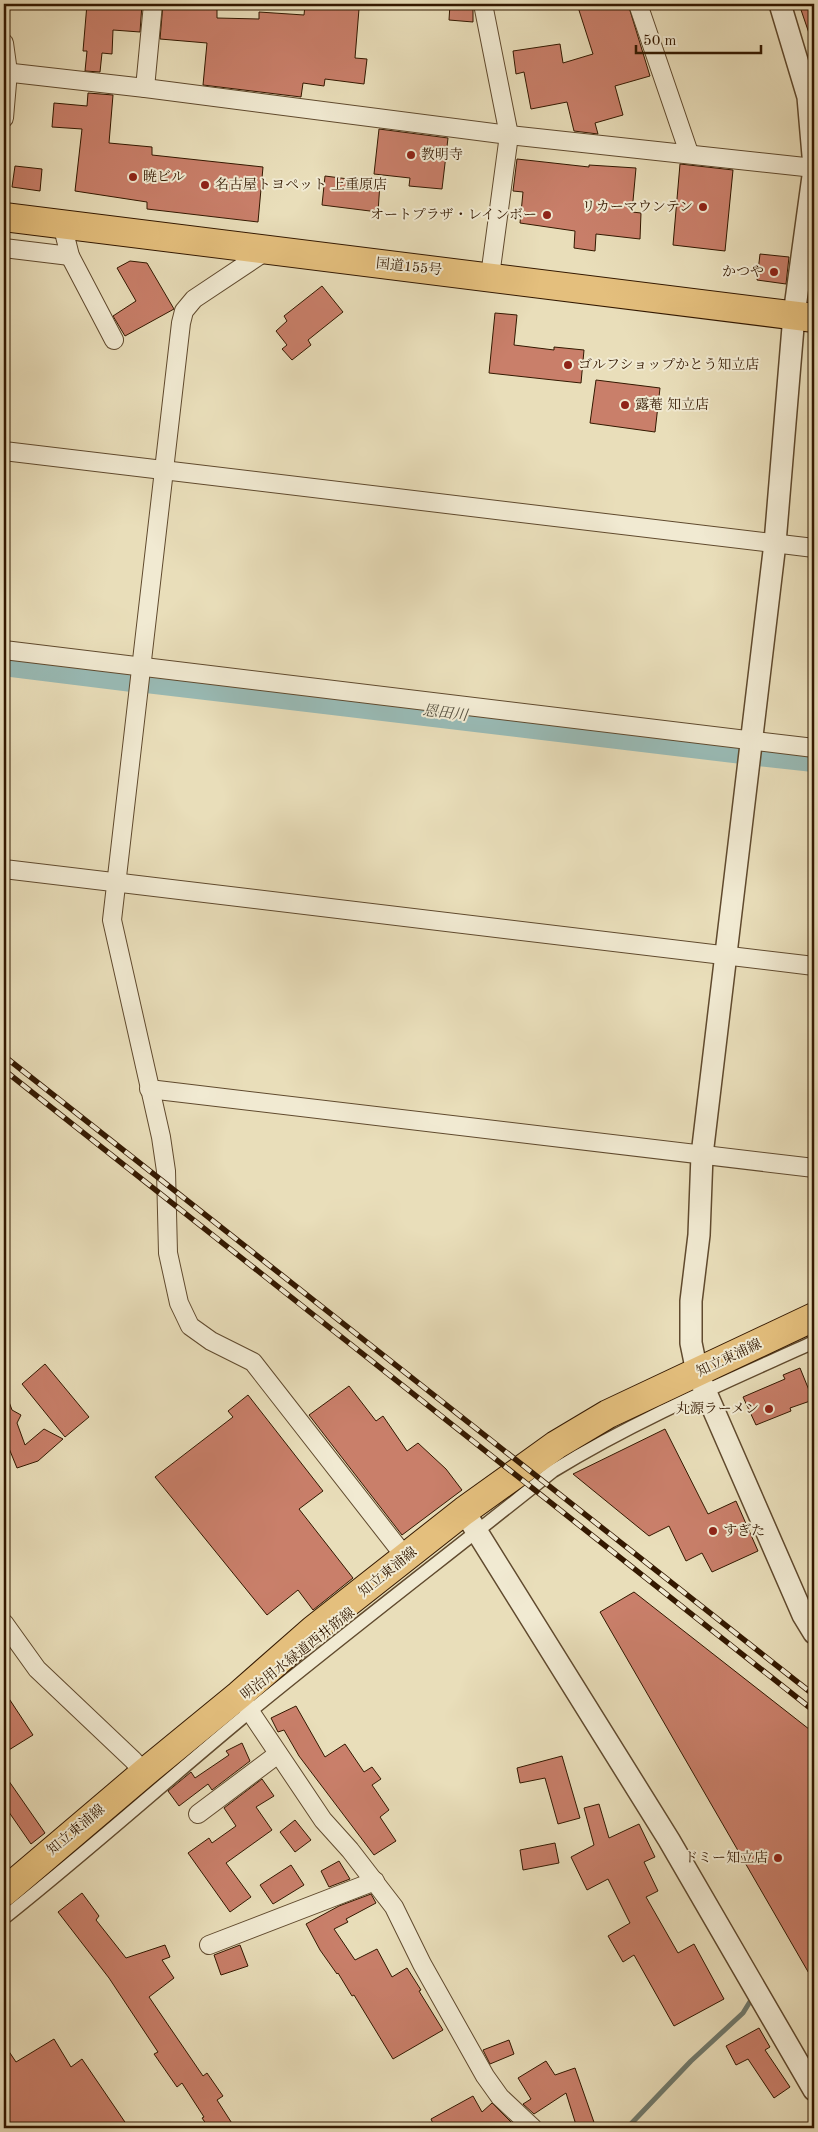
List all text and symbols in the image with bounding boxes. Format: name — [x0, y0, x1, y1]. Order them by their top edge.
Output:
scale bar — [636, 22, 760, 54]
text: 50 m — [643, 34, 677, 49]
place label: 教明寺 — [421, 147, 463, 162]
marker: 教明寺 — [405, 149, 417, 161]
place label: 暁ビル — [143, 169, 185, 184]
marker: 暁ビル — [127, 171, 139, 183]
place label: 名古屋トヨペット 上重原店 — [215, 177, 387, 192]
marker: 名古屋トヨペット 上重原店 — [199, 179, 211, 191]
place label: リカーマウンテン — [582, 200, 693, 214]
marker: リカーマウンテン — [697, 201, 709, 213]
place label: オートプラザ・レインボー — [370, 207, 537, 222]
marker: オートプラザ・レインボー — [541, 209, 553, 221]
street label: 国道155号 — [375, 256, 443, 277]
place label: かつや — [722, 265, 764, 279]
marker: かつや — [768, 266, 780, 278]
place label: ゴルフショップかとう知立店 — [578, 357, 759, 372]
marker: ゴルフショップかとう知立店 — [562, 359, 574, 371]
place label: 露菴 知立店 — [635, 397, 709, 412]
marker: 露菴 知立店 — [619, 399, 631, 411]
water label: 恩田川 — [422, 702, 470, 724]
street label: 知立東浦線 — [694, 1336, 764, 1379]
place label: 丸源ラーメン — [676, 1401, 759, 1416]
marker: 丸源ラーメン — [763, 1403, 775, 1415]
place label: すぎた — [723, 1523, 765, 1538]
marker: すぎた — [707, 1525, 719, 1537]
street label: 知立東浦線 — [356, 1544, 420, 1599]
street label: 明治用水緑道西井筋線 — [238, 1605, 357, 1703]
street label: 知立東浦線 — [44, 1801, 107, 1858]
place label: ドミー知立店 — [684, 1850, 768, 1865]
marker: ドミー知立店 — [772, 1852, 784, 1864]

